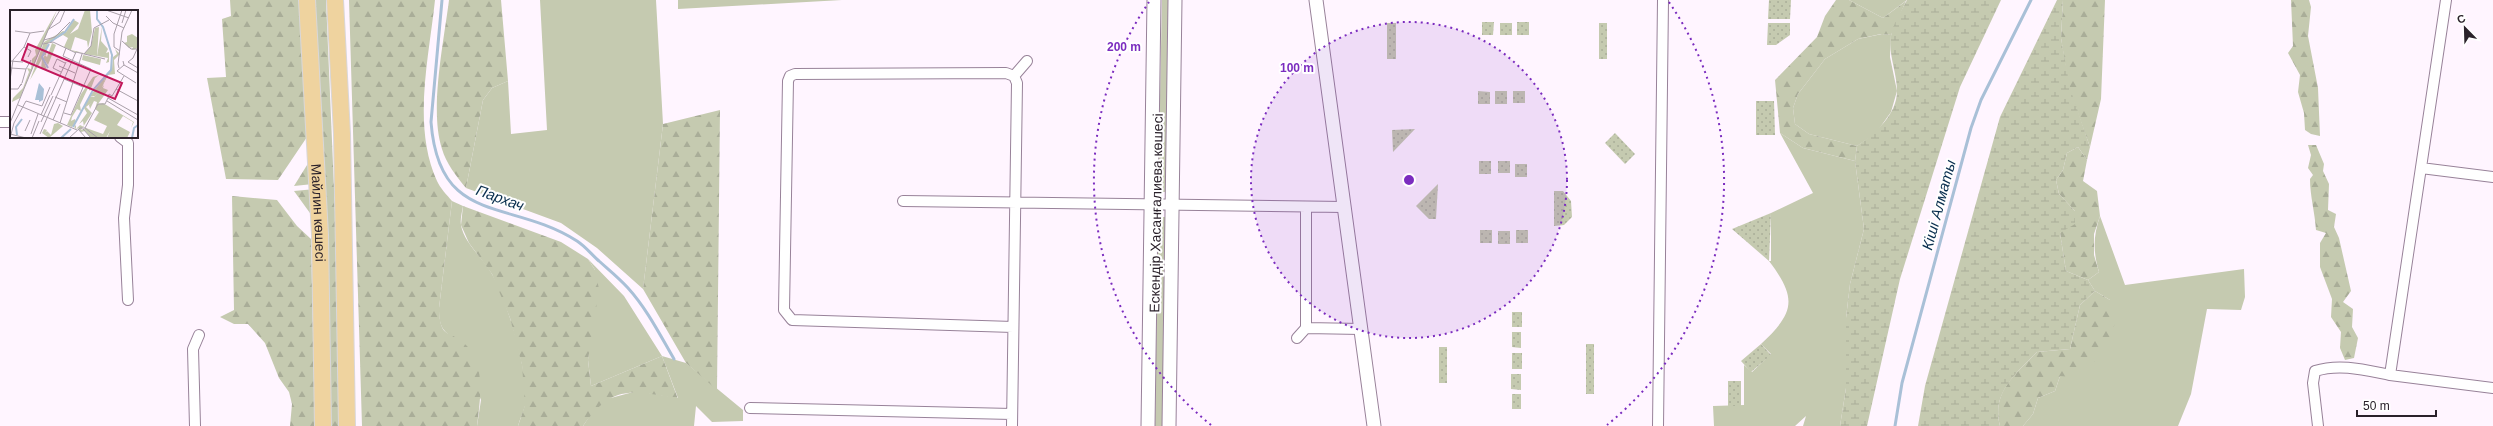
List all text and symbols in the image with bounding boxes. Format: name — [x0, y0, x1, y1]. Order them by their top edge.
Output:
north arrow — [2445, 8, 2485, 48]
inset map — [10, 10, 138, 138]
text: С — [2455, 12, 2467, 26]
text: 200 m — [1107, 40, 1141, 54]
text: 100 m — [1280, 61, 1314, 75]
street label: Ескендір Хасанғалиева көшесі — [1146, 113, 1166, 313]
water label: Кіші Алматы — [1918, 158, 1959, 252]
street label: Майлин көшесі — [308, 163, 328, 262]
centre of rings — [1402, 173, 1416, 187]
water label: Пархач — [474, 181, 527, 214]
scale bar — [2357, 392, 2436, 418]
text: 50 m — [2363, 399, 2390, 413]

